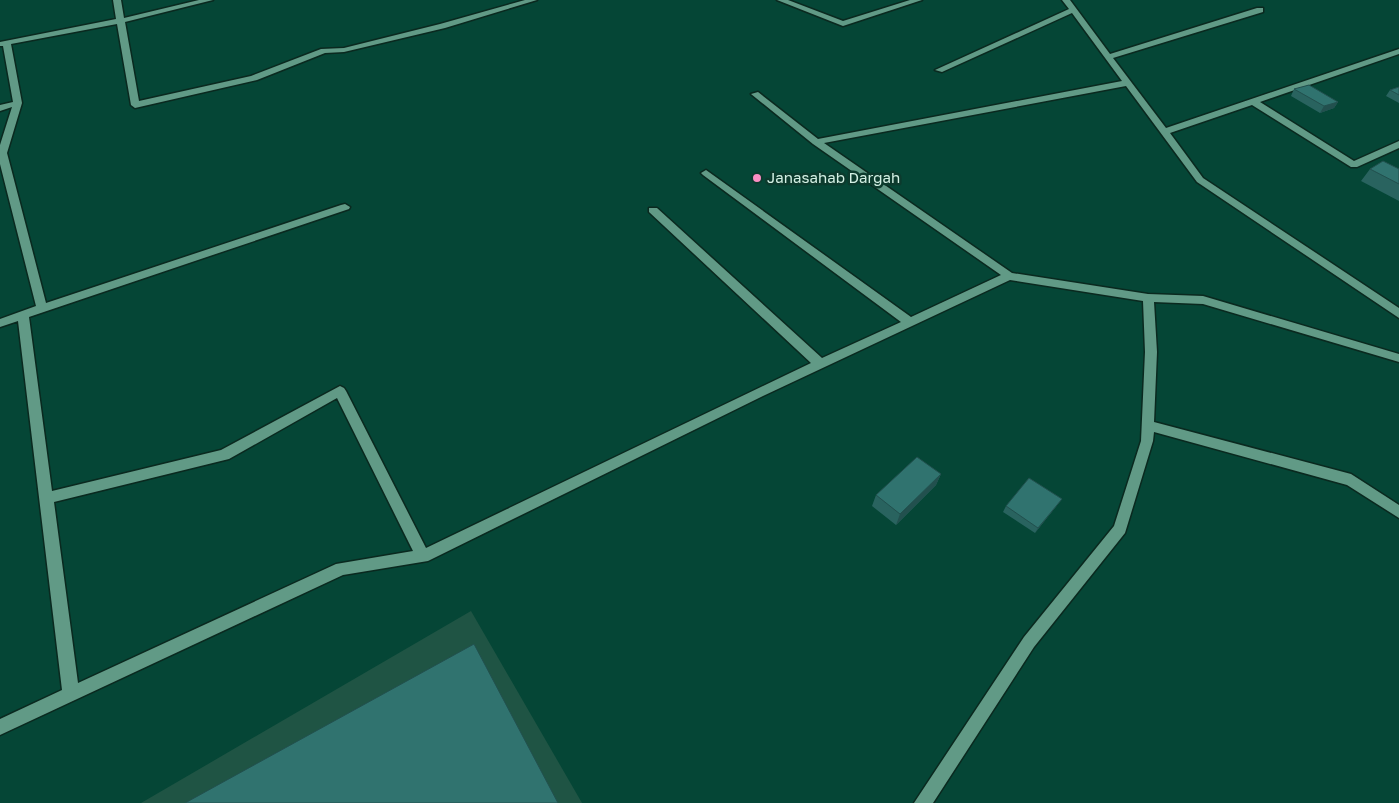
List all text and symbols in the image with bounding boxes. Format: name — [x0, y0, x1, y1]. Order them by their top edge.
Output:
place label: Janasahab Dargah — [767, 168, 900, 186]
marker: Janasahab Dargah — [751, 172, 763, 184]

